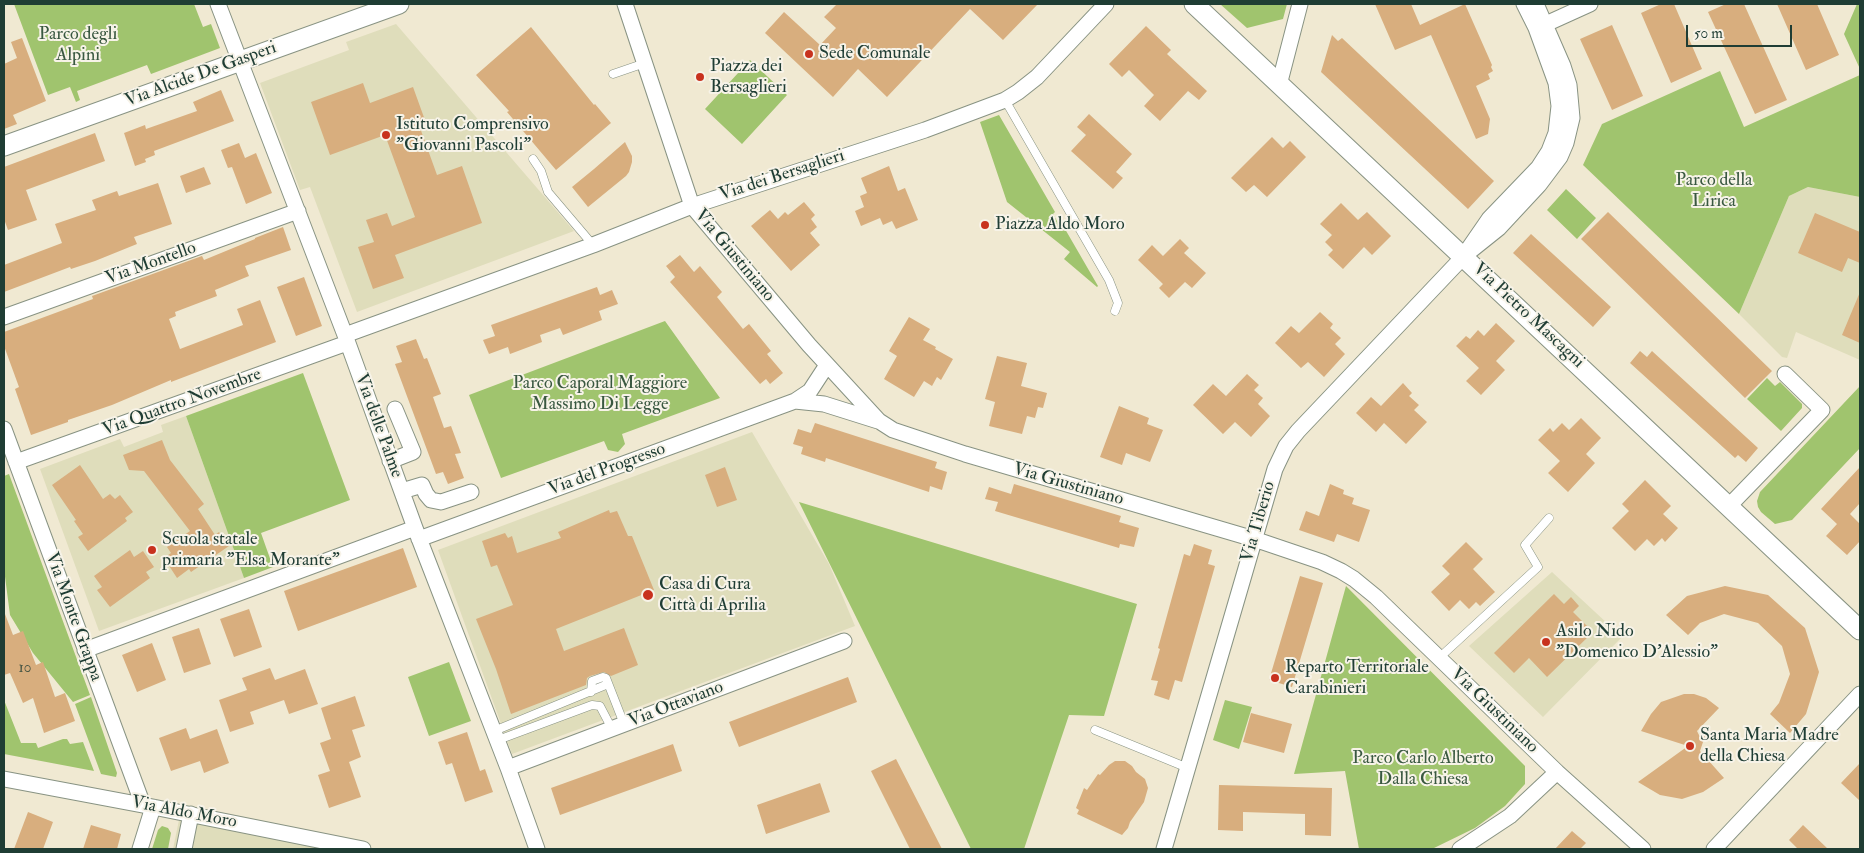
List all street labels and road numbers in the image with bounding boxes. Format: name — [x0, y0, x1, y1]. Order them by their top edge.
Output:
street label: Via Alcide De Gasperi — [122, 38, 280, 112]
street label: Via dei Bersaglieri — [717, 146, 847, 206]
street label: Via Giustiniano — [689, 205, 779, 307]
street label: Via Montello — [103, 238, 199, 290]
street label: Via Pietro Mascagni — [1468, 259, 1588, 373]
street label: Via Quattro Novembre — [100, 364, 264, 442]
street label: Via delle Palme — [349, 371, 407, 481]
street label: Via del Progresso — [545, 439, 669, 501]
street label: Via Giustiniano — [1010, 459, 1126, 511]
street label: Via Tiberio — [1237, 479, 1281, 565]
street label: Via Monte Grappa — [40, 550, 106, 684]
street label: Via Giustiniano — [1446, 664, 1542, 758]
street label: Via Ottaviano — [625, 677, 727, 733]
street label: Via Aldo Moro — [129, 792, 239, 834]

